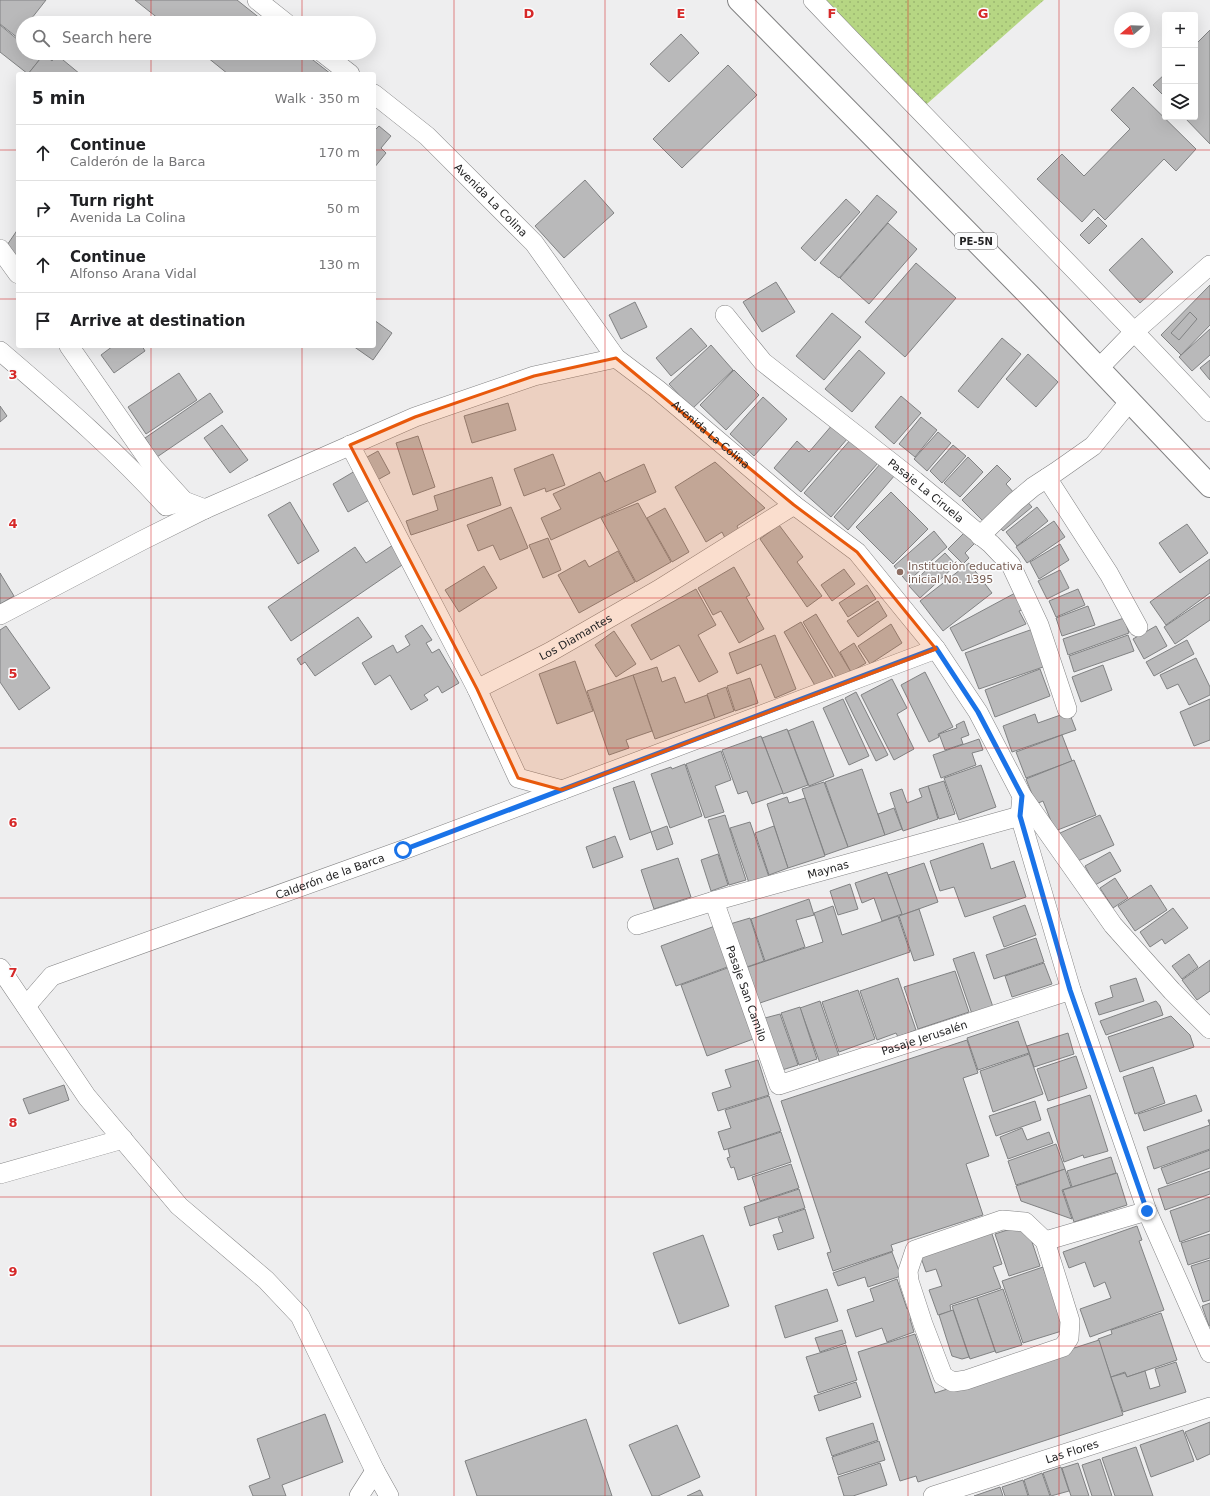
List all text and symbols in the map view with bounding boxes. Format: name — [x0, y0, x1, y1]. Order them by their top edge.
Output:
text: D — [524, 6, 535, 21]
text: E — [677, 6, 685, 21]
text: F — [828, 6, 836, 21]
text: G — [978, 6, 988, 21]
north arrow — [1114, 12, 1150, 48]
map controls — [1162, 12, 1198, 120]
button: + — [1162, 12, 1198, 48]
search box — [16, 16, 376, 60]
icon: search — [30, 27, 52, 49]
text: Search here — [62, 29, 152, 47]
button: − — [1162, 48, 1198, 84]
button: layers — [1162, 84, 1198, 120]
text: 5 min — [32, 88, 85, 108]
text: Walk · 350 m — [275, 91, 360, 106]
text: Continue — [70, 136, 146, 154]
icon: ahead — [32, 142, 54, 164]
text: 170 m — [318, 145, 360, 160]
text: Calderón de la Barca — [70, 154, 205, 169]
street label: Avenida La Colina — [451, 161, 530, 240]
text: Turn right — [70, 192, 154, 210]
icon: right — [32, 198, 54, 220]
text: 50 m — [327, 201, 360, 216]
text: Avenida La Colina — [70, 210, 186, 225]
road number: PE-5N — [955, 233, 997, 249]
text: Continue — [70, 248, 146, 266]
icon: ahead — [32, 254, 54, 276]
text: 130 m — [318, 257, 360, 272]
text: Alfonso Arana Vidal — [70, 266, 197, 281]
icon: arrive — [32, 310, 54, 332]
text: Arrive at destination — [70, 312, 245, 330]
text: 3 — [8, 367, 18, 382]
street label: Avenida La Colina — [669, 398, 752, 472]
street label: Pasaje La Ciruela — [885, 456, 966, 526]
text: 4 — [8, 516, 18, 531]
place label: Institución educativa inicial No. 1395 — [908, 560, 1023, 586]
marker: Institución educativa inicial No. 1395 — [895, 567, 905, 577]
street label: Los Diamantes — [537, 612, 615, 663]
text: 5 — [8, 666, 18, 681]
text: 6 — [8, 815, 18, 830]
route start — [394, 841, 412, 859]
street label: Calderón de la Barca — [274, 851, 386, 902]
street label: Maynas — [806, 858, 851, 882]
street label: Pasaje San Camilo — [723, 944, 769, 1044]
text: 7 — [8, 965, 18, 980]
street label: Pasaje Jerusalén — [880, 1018, 969, 1058]
text: 8 — [8, 1115, 18, 1130]
route end — [1138, 1202, 1156, 1220]
text: 9 — [8, 1264, 18, 1279]
street label: Las Flores — [1044, 1437, 1101, 1466]

